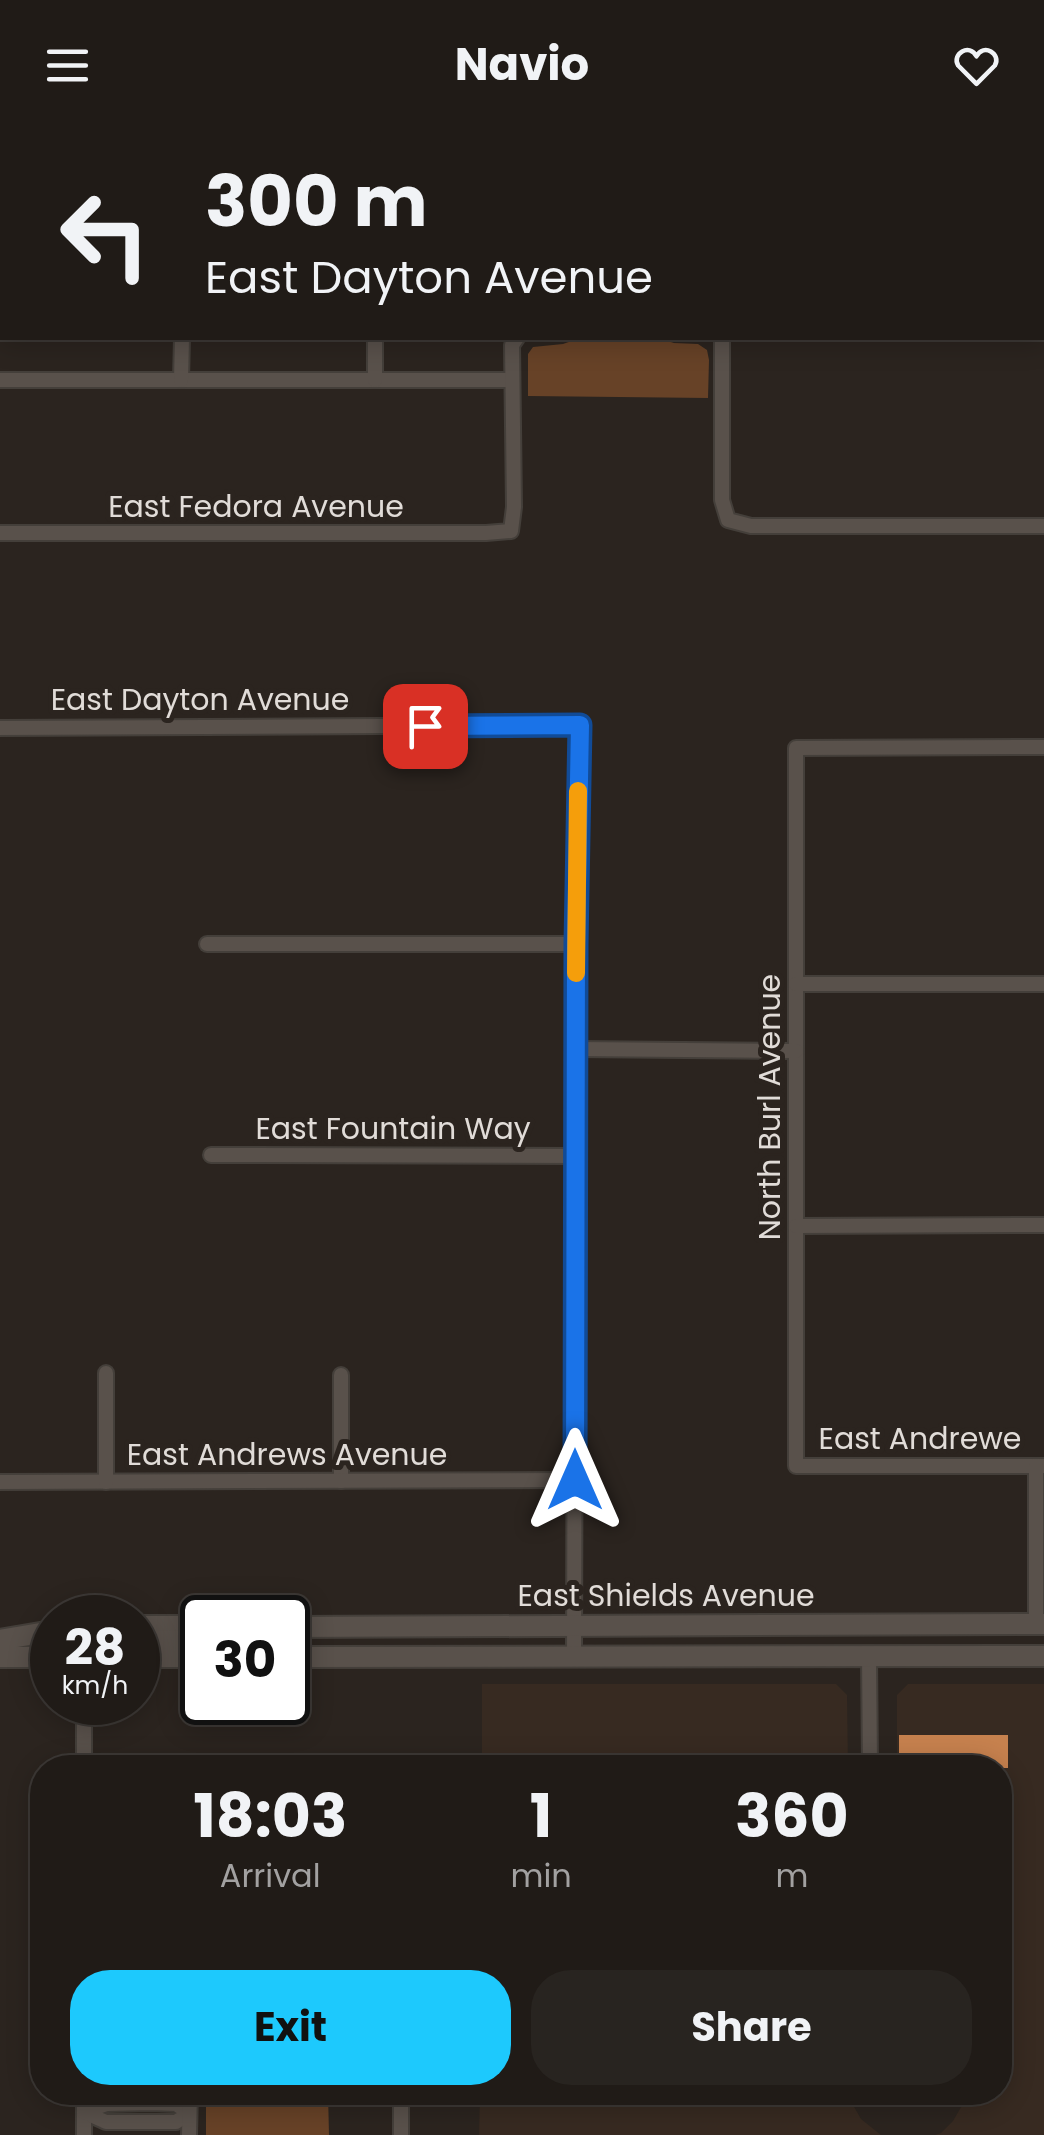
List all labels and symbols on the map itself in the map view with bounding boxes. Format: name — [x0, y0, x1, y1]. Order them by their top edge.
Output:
street label: East Fedora Avenue — [108, 485, 404, 528]
street label: East Dayton Avenue — [51, 678, 349, 721]
pin — [383, 684, 468, 769]
street label: North Burl Avenue — [748, 974, 791, 1240]
street label: East Fountain Way — [255, 1107, 531, 1150]
street label: East Andrewe — [819, 1417, 1021, 1460]
position arrow — [523, 1428, 627, 1532]
street label: East Andrews Avenue — [127, 1433, 447, 1476]
street label: East Shields Avenue — [517, 1574, 815, 1617]
speed limit sign: 30 — [180, 1595, 310, 1725]

